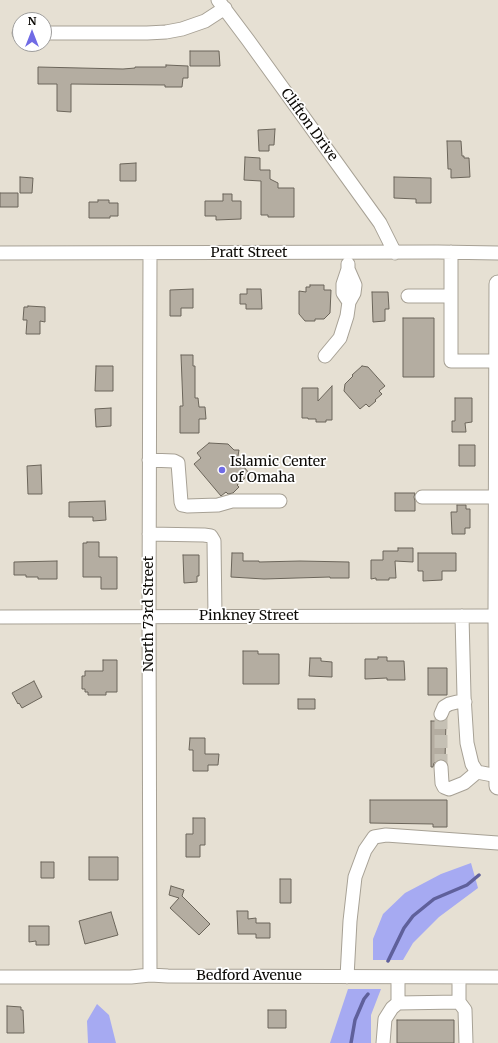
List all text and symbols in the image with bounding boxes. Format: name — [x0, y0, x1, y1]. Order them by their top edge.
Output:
north arrow — [12, 12, 52, 52]
text: N — [28, 14, 36, 28]
street label: Clifton Drive — [277, 85, 341, 165]
street label: Pratt Street — [211, 245, 287, 261]
place label: Islamic Center of Omaha — [230, 454, 326, 486]
marker: Islamic Center of Omaha — [217, 465, 227, 475]
street label: North 73rd Street — [141, 556, 157, 672]
street label: Pinkney Street — [199, 608, 299, 624]
street label: Bedford Avenue — [196, 968, 302, 984]

